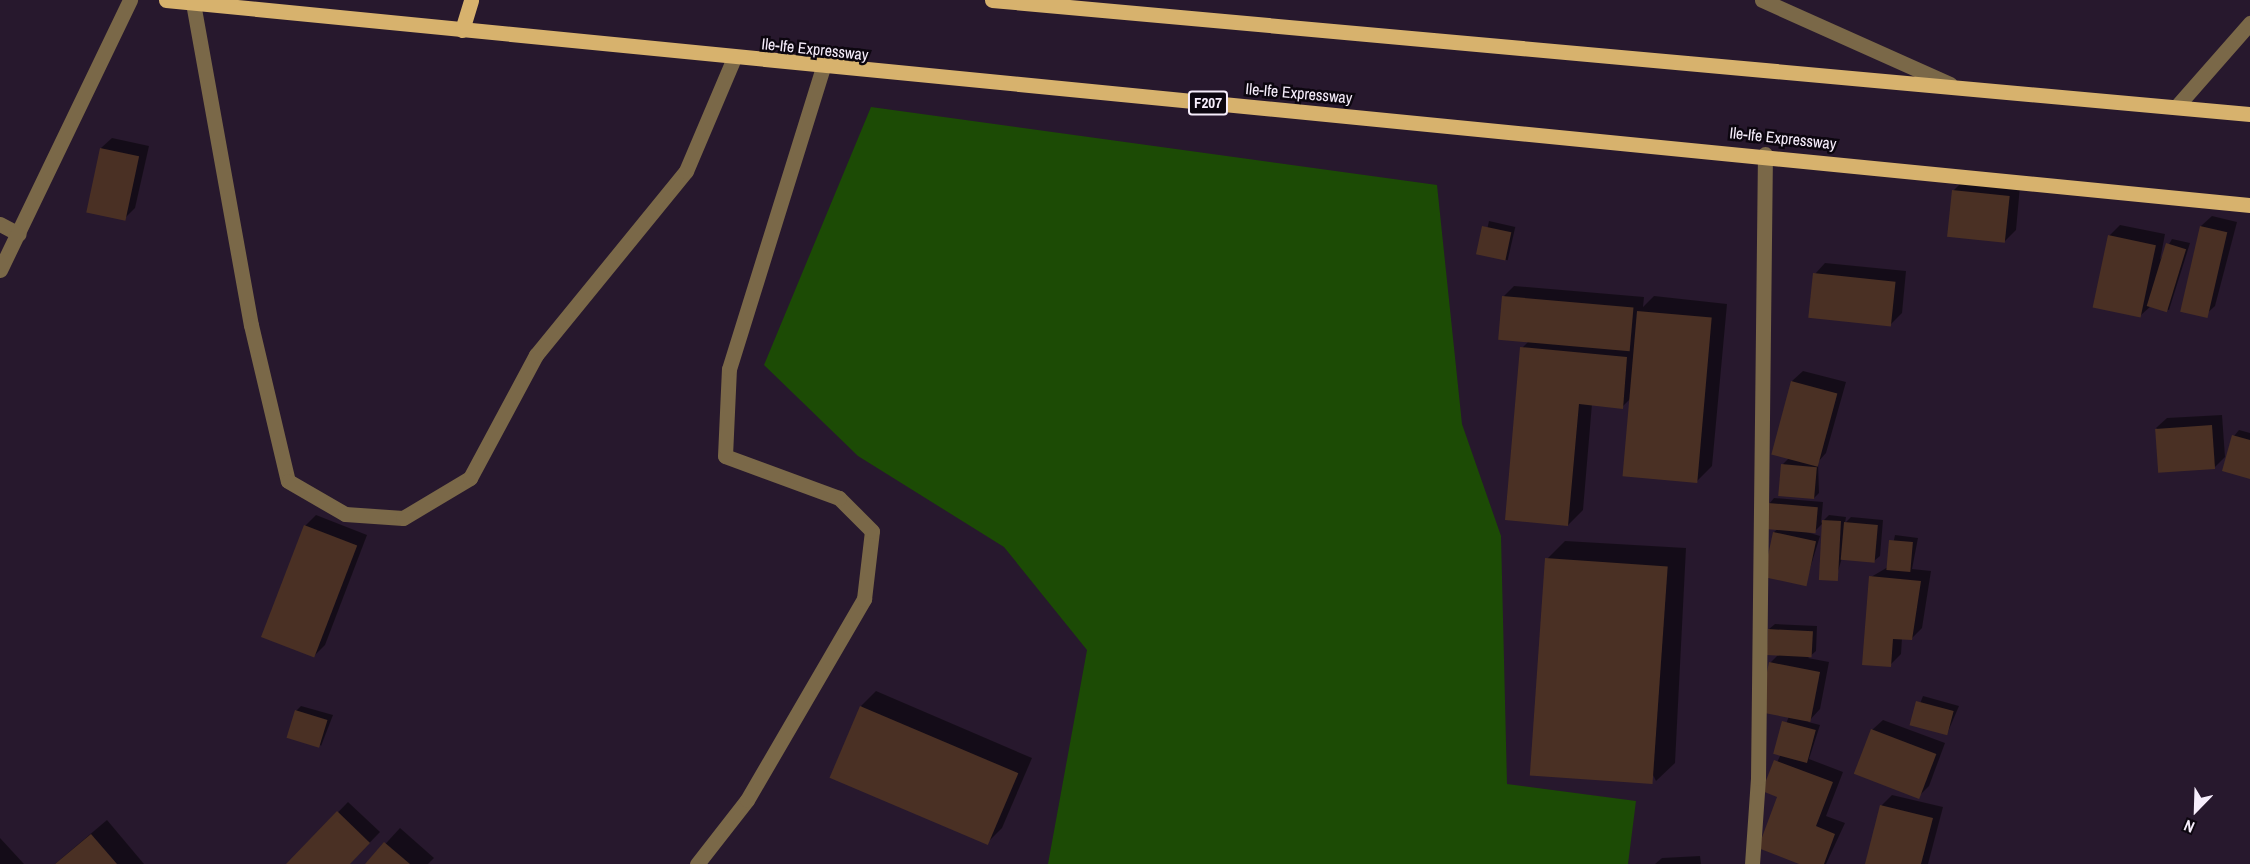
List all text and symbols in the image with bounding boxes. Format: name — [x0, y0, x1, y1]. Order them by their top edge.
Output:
street label: Ile-Ife Expressway — [761, 34, 869, 64]
street label: Ile-Ife Expressway — [1245, 79, 1353, 107]
road number: F207 — [1187, 91, 1229, 115]
street label: Ile-Ife Expressway — [1729, 123, 1837, 153]
north arrow — [2166, 780, 2226, 840]
text: N — [2180, 815, 2198, 839]

